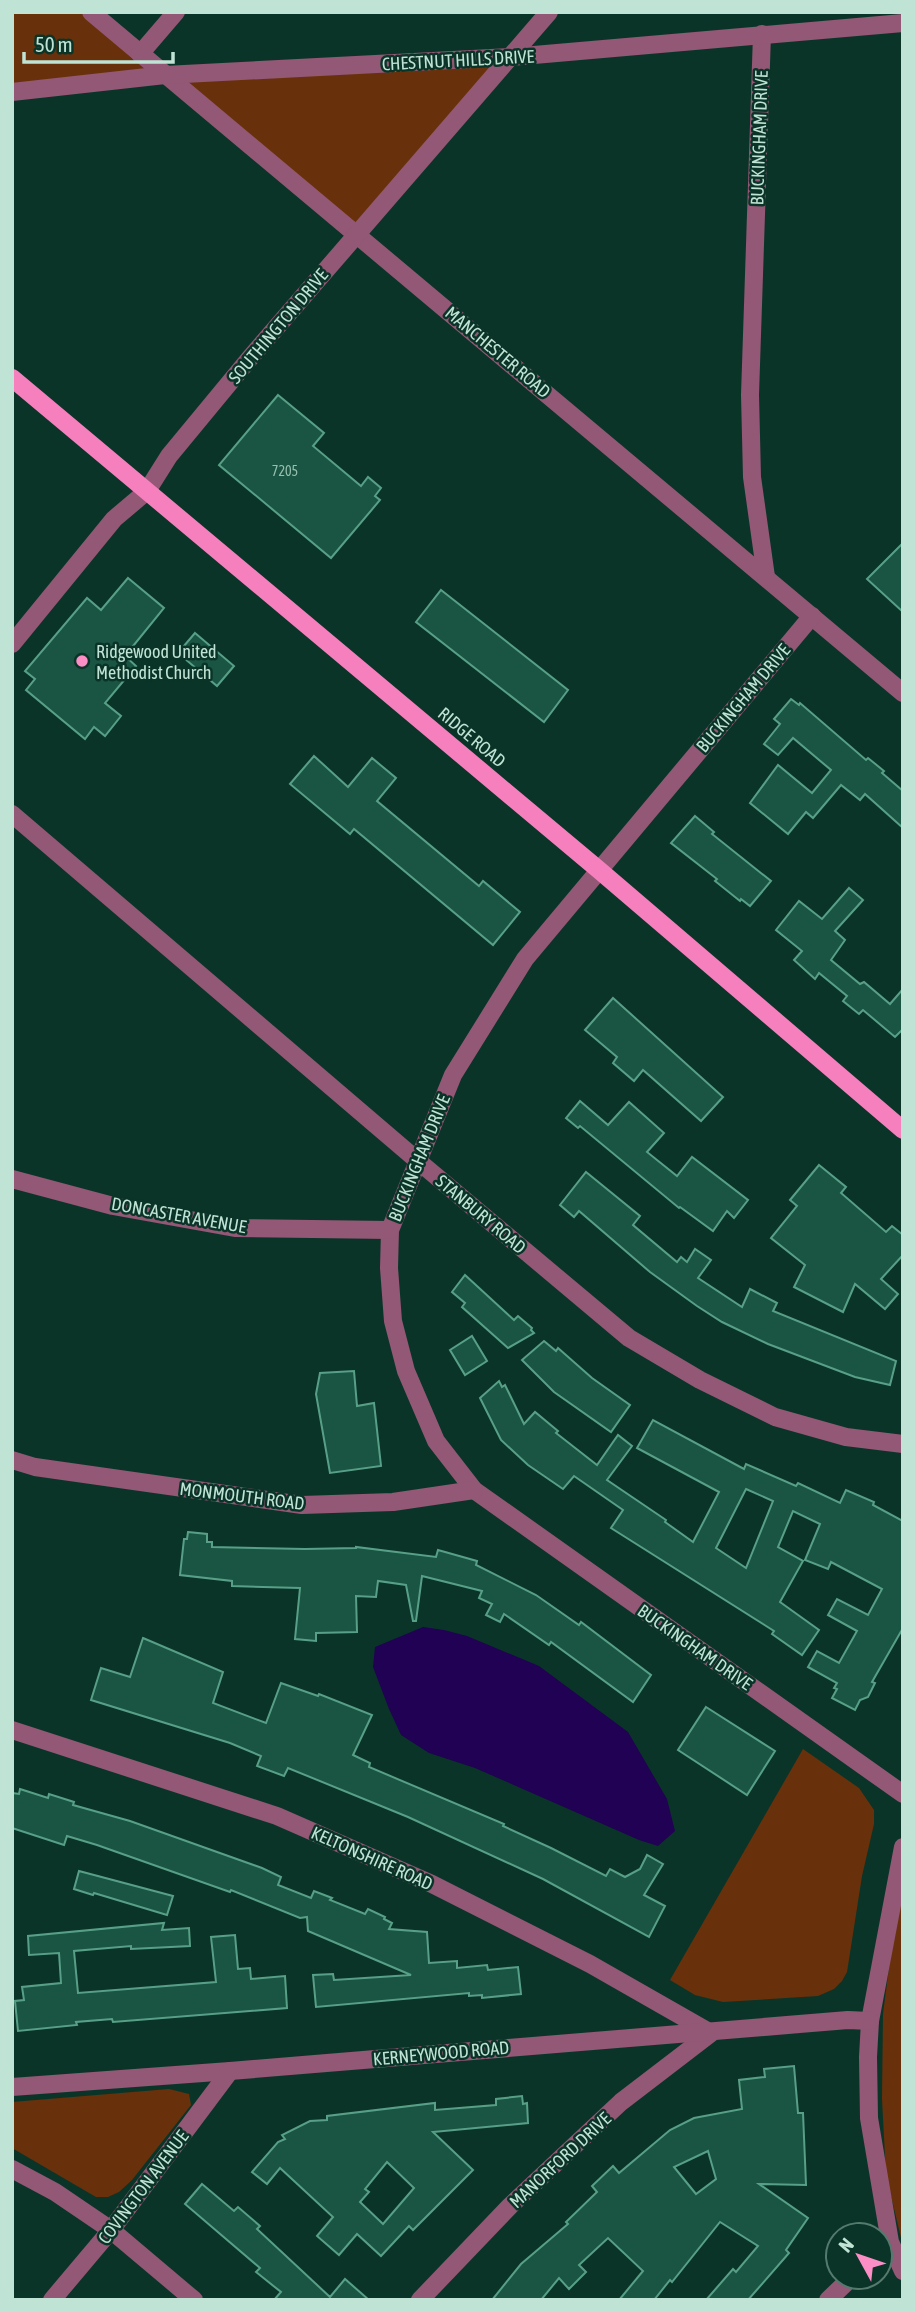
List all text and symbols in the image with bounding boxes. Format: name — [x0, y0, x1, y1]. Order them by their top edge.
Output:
scale bar — [24, 21, 173, 65]
text: 50 m — [35, 32, 73, 56]
street label: CHESTNUT HILLS DRIVE — [381, 46, 535, 74]
street label: BUCKINGHAM DRIVE — [746, 70, 772, 206]
street label: SOUTHINGTON DRIVE — [224, 264, 332, 388]
street label: MANCHESTER ROAD — [441, 302, 555, 402]
house number: 7205 — [272, 463, 298, 479]
street label: BUCKINGHAM DRIVE — [692, 639, 795, 756]
place label: Ridgewood United Methodist Church — [96, 641, 217, 683]
marker: Ridgewood United Methodist Church — [74, 653, 90, 669]
street label: RIDGE ROAD — [434, 703, 510, 771]
street label: BUCKINGHAM DRIVE — [384, 1091, 454, 1224]
street label: STANBURY ROAD — [432, 1170, 530, 1258]
street label: DONCASTER AVENUE — [110, 1193, 248, 1237]
street label: MONMOUTH ROAD — [178, 1478, 306, 1514]
street label: BUCKINGHAM DRIVE — [634, 1600, 756, 1694]
street label: KELTONSHIRE ROAD — [308, 1822, 436, 1894]
street label: KERNEYWOOD ROAD — [372, 2037, 510, 2069]
street label: MANORFORD DRIVE — [505, 2108, 615, 2212]
street label: COVINGTON AVENUE — [93, 2126, 193, 2248]
north arrow — [824, 2221, 894, 2291]
text: N — [834, 2234, 858, 2256]

